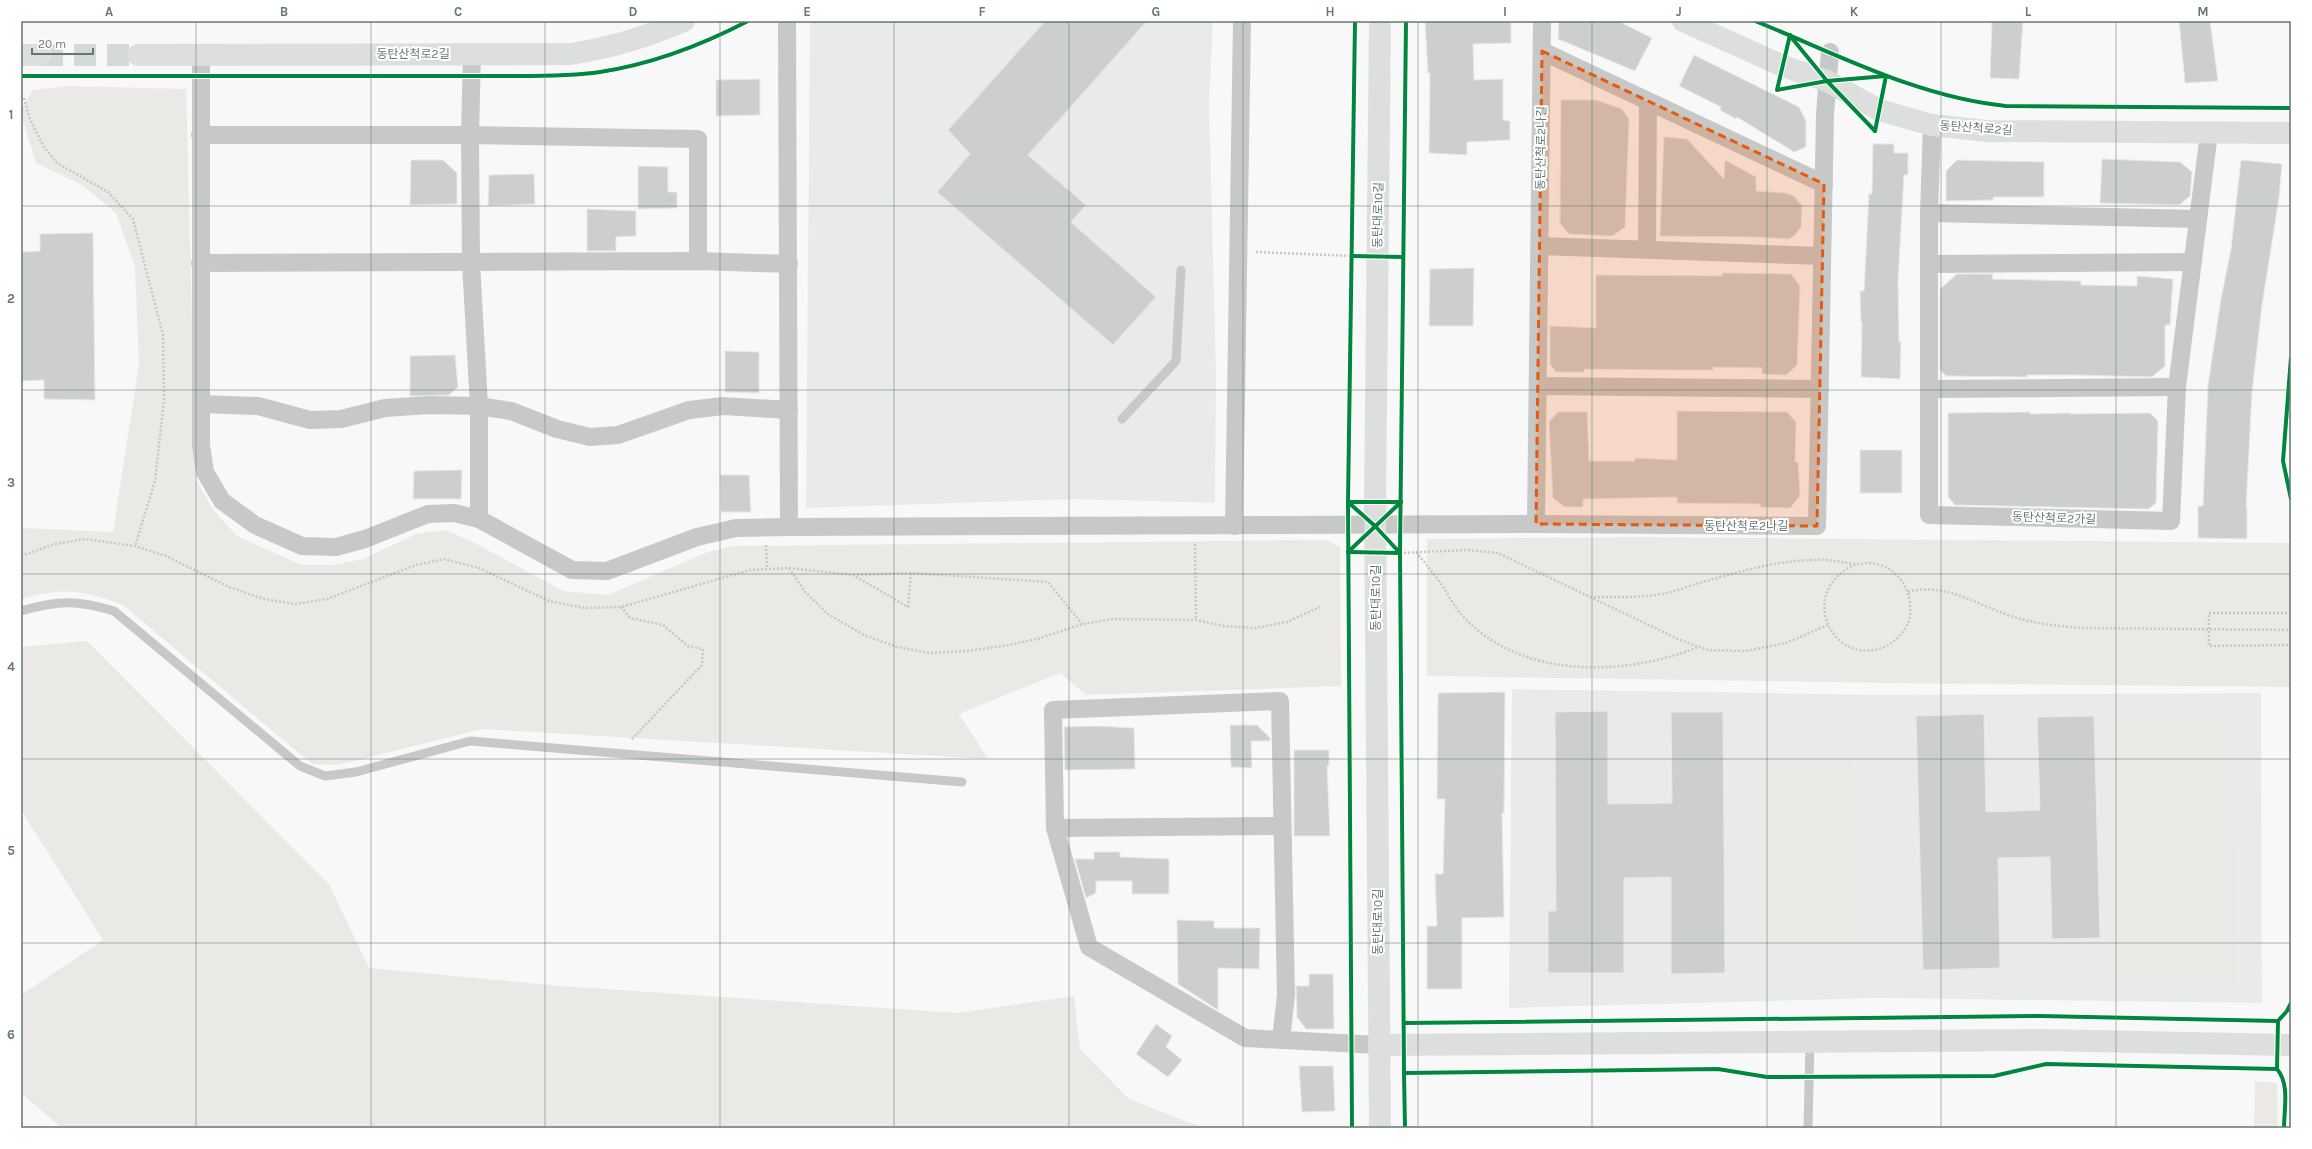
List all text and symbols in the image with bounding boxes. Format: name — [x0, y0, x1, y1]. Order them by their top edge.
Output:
text: A — [105, 4, 113, 19]
text: B — [280, 4, 288, 19]
text: C — [454, 4, 462, 19]
text: D — [629, 4, 638, 19]
text: E — [803, 4, 811, 19]
text: F — [978, 4, 986, 19]
text: G — [1152, 4, 1160, 19]
text: H — [1325, 4, 1335, 19]
text: I — [1503, 4, 1507, 19]
text: J — [1676, 4, 1682, 19]
text: K — [1850, 4, 1859, 19]
text: L — [2025, 4, 2032, 19]
text: M — [2197, 4, 2209, 19]
scale bar — [32, 30, 93, 56]
text: 20 m — [38, 37, 66, 51]
street label: 동탄산척로2길 — [376, 47, 450, 61]
street label: 동탄산척로2나길 — [1533, 106, 1549, 190]
text: 1 — [9, 107, 13, 122]
street label: 동탄산척로2길 — [1939, 118, 2013, 138]
street label: 동탄대로10길 — [1370, 182, 1386, 248]
text: 2 — [7, 291, 15, 306]
text: 3 — [7, 475, 15, 490]
street label: 동탄산척로2가길 — [2012, 510, 2096, 526]
street label: 동탄산척로2나길 — [1704, 519, 1788, 533]
street label: 동탄대로10길 — [1369, 565, 1383, 631]
text: 4 — [7, 659, 15, 674]
text: 5 — [7, 843, 15, 858]
street label: 동탄대로10길 — [1371, 889, 1385, 955]
text: 6 — [7, 1027, 15, 1042]

